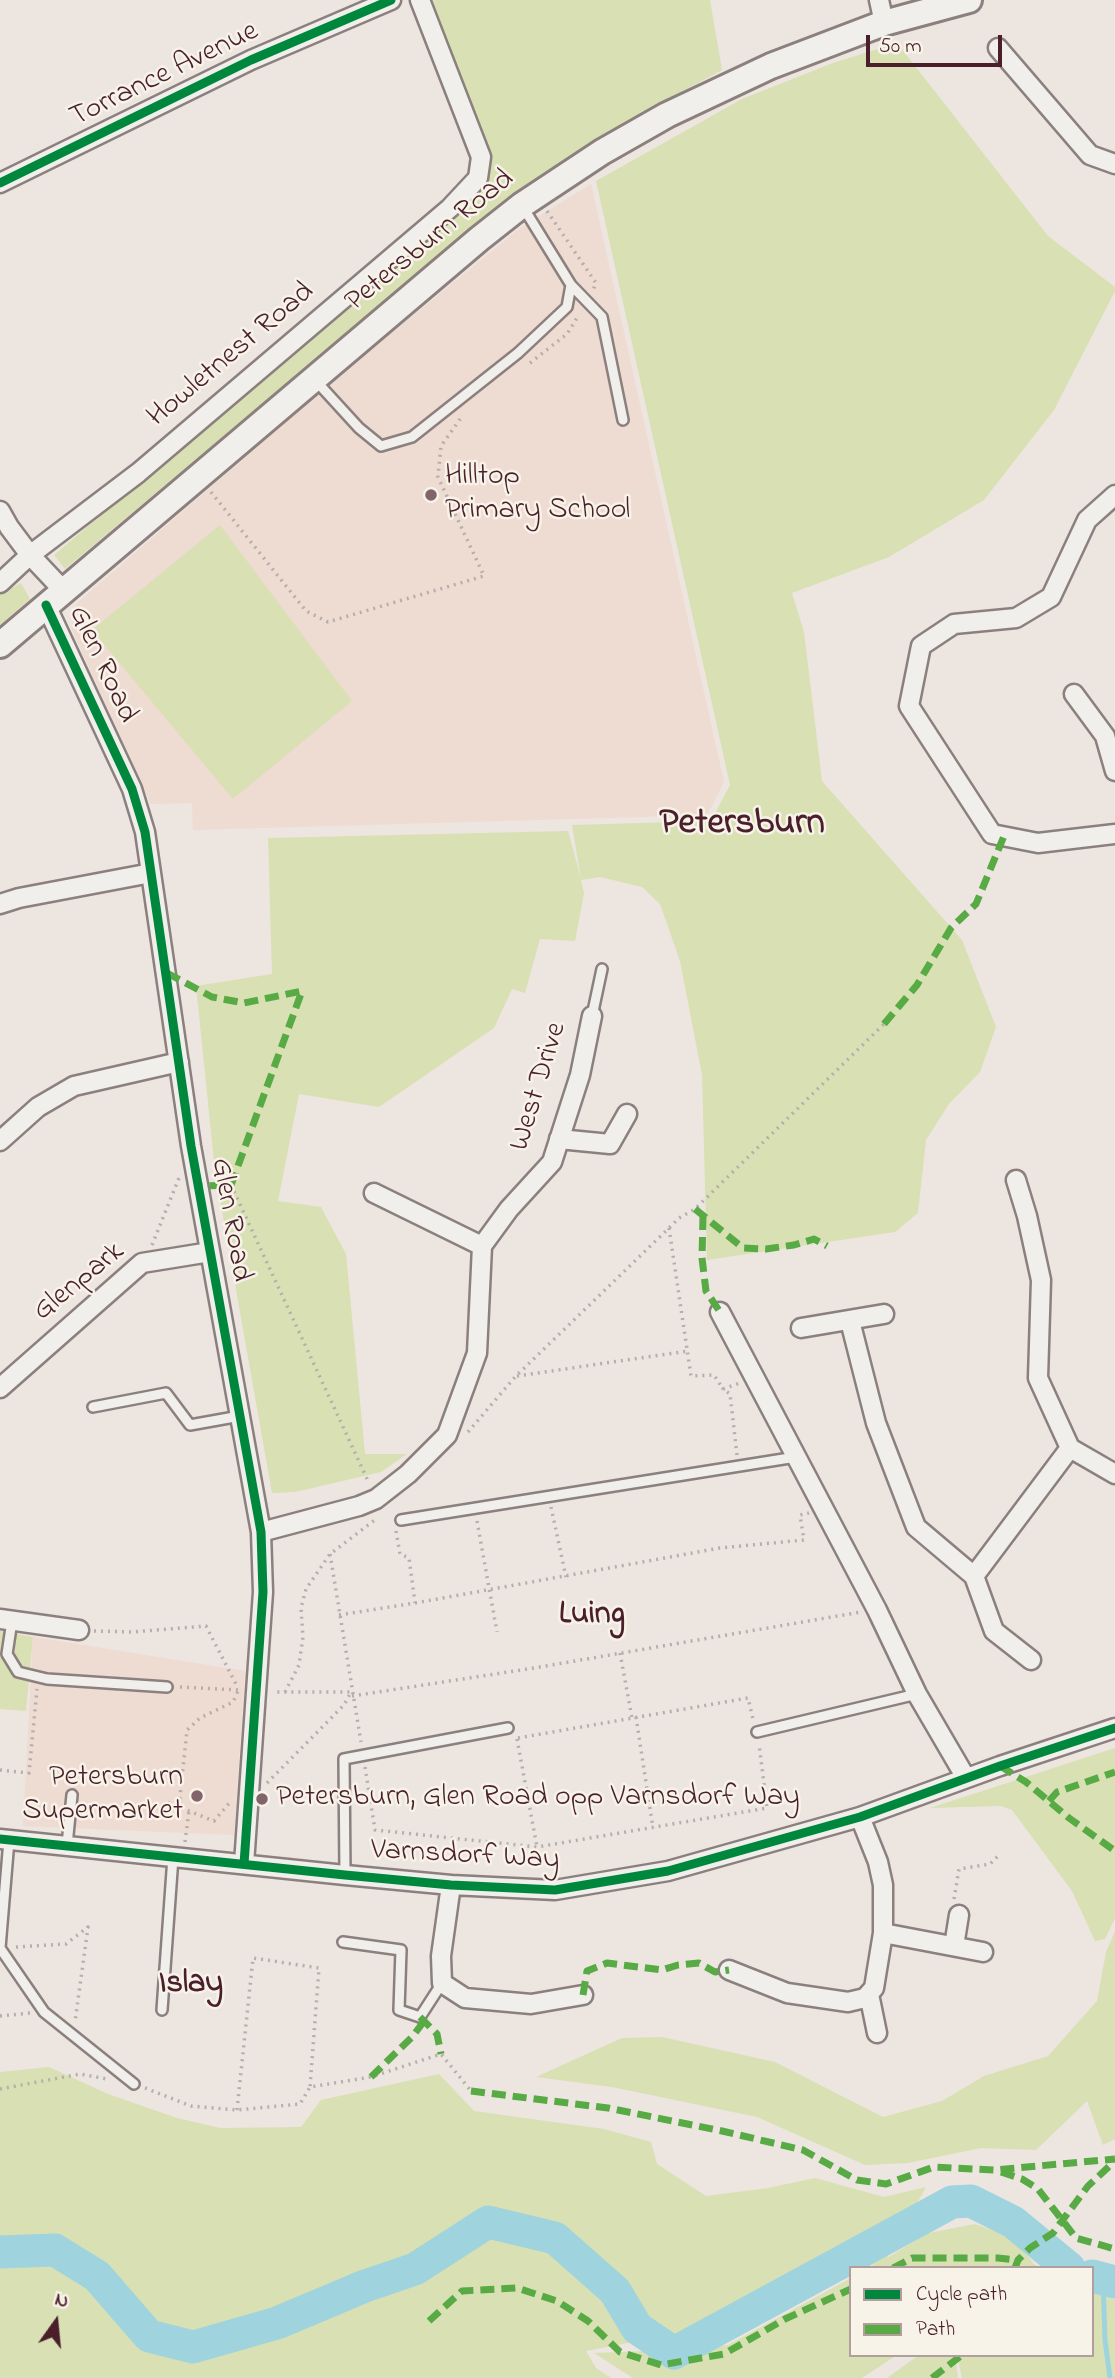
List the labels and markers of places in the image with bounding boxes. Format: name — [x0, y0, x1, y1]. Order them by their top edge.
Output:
place label: Hilltop Primary School — [445, 460, 630, 530]
marker: Hilltop Primary School — [423, 487, 439, 503]
place label: Petersburn Supermarket — [22, 1761, 183, 1831]
place label: Petersburn, Glen Road opp Varnsdorf Way — [276, 1781, 800, 1817]
marker: Petersburn Supermarket — [189, 1788, 205, 1804]
marker: Petersburn, Glen Road opp Varnsdorf Way — [254, 1791, 270, 1807]

